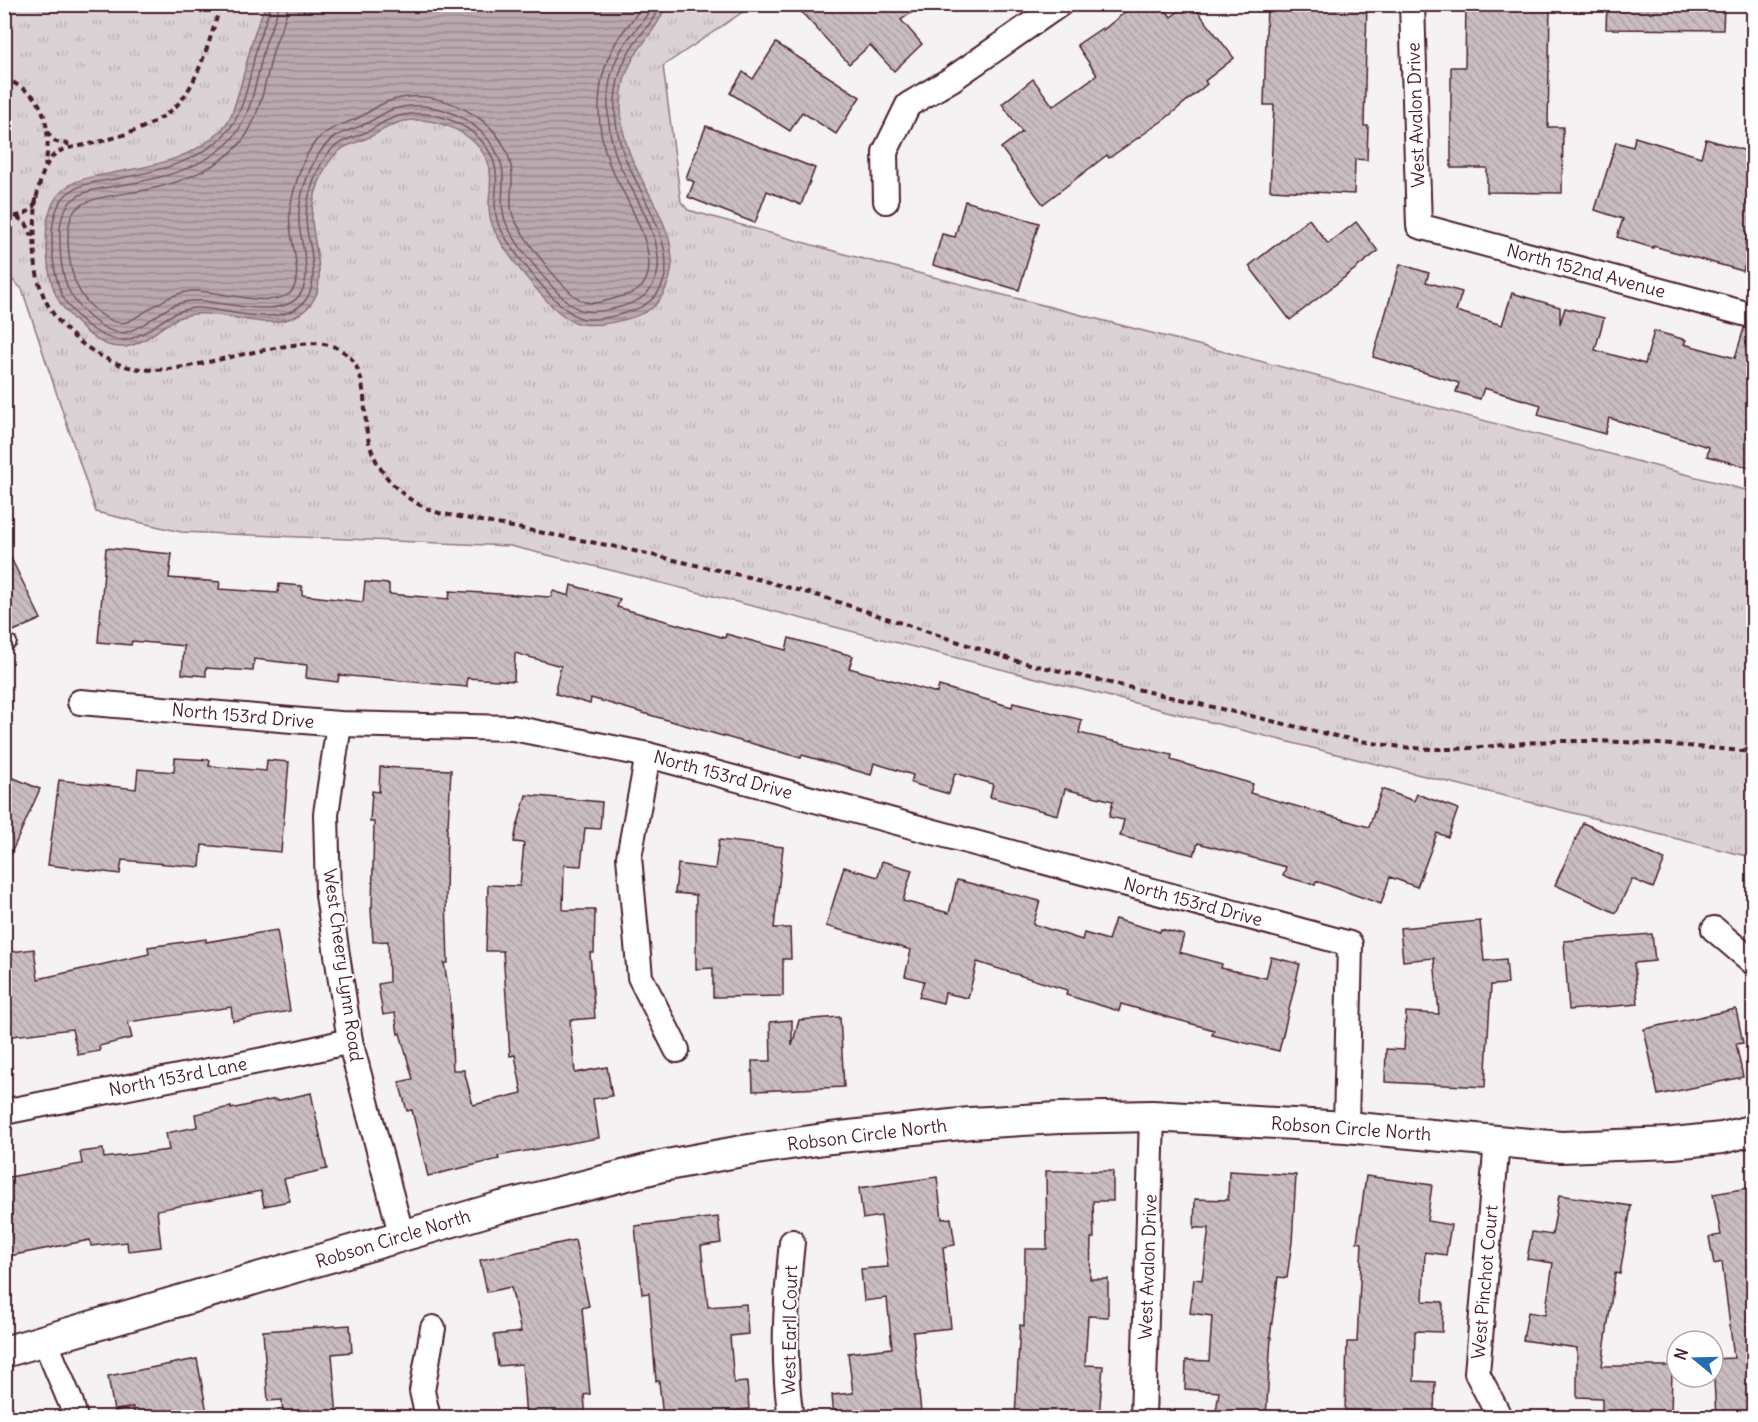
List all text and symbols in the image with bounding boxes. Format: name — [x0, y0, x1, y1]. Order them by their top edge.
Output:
street label: West Avalon Drive — [1401, 42, 1430, 188]
street label: North 152nd Avenue — [1504, 238, 1668, 303]
street label: North 153rd Drive — [171, 698, 315, 733]
street label: North 153rd Drive — [651, 745, 795, 804]
street label: West Cheery Lynn Road — [319, 867, 368, 1063]
street label: North 153rd Drive — [1121, 872, 1265, 931]
street label: North 153rd Lane — [107, 1052, 249, 1101]
street label: Robson Circle North — [1270, 1111, 1432, 1146]
street label: Robson Circle North — [786, 1113, 948, 1156]
street label: West Avalon Drive — [1133, 1194, 1162, 1340]
street label: Robson Circle North — [313, 1204, 473, 1273]
street label: West Pinchot Court — [1466, 1204, 1503, 1360]
street label: West Earll Court — [777, 1265, 802, 1395]
north arrow — [1665, 1329, 1725, 1389]
text: N — [1670, 1346, 1692, 1363]

